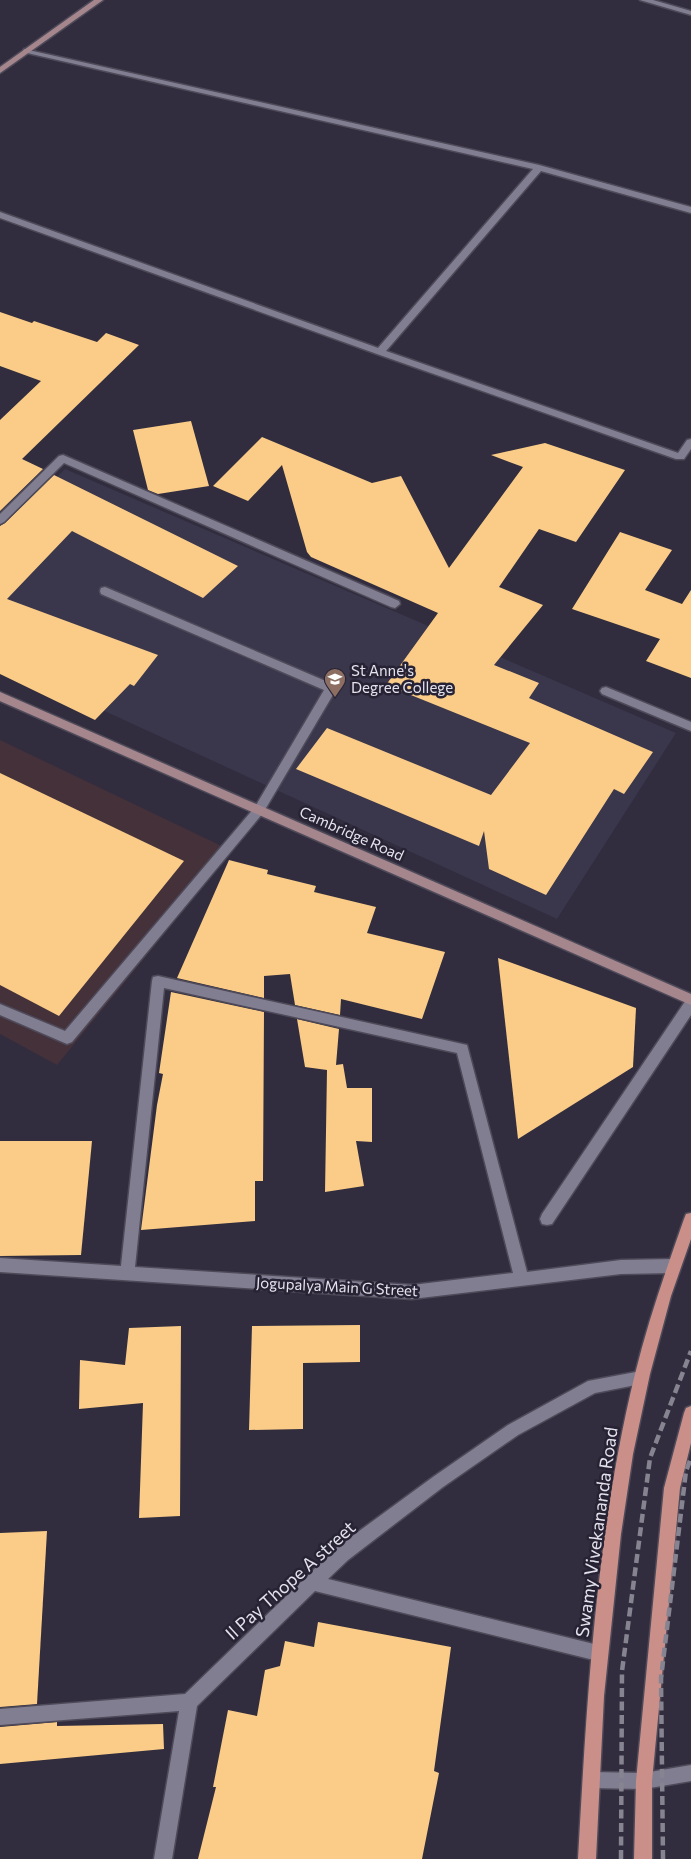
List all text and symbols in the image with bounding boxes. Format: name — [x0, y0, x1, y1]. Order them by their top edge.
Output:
place label: St Anne's Degree College — [351, 661, 453, 696]
school or university icon: St Anne's Degree College — [323, 667, 347, 698]
street label: Cambridge Road — [297, 802, 407, 864]
street label: Jogupalya Main G Street — [255, 1273, 419, 1299]
street label: Swamy Vivekananda Road — [570, 1426, 622, 1638]
street label: Il Pay Thope A street — [221, 1516, 359, 1644]

